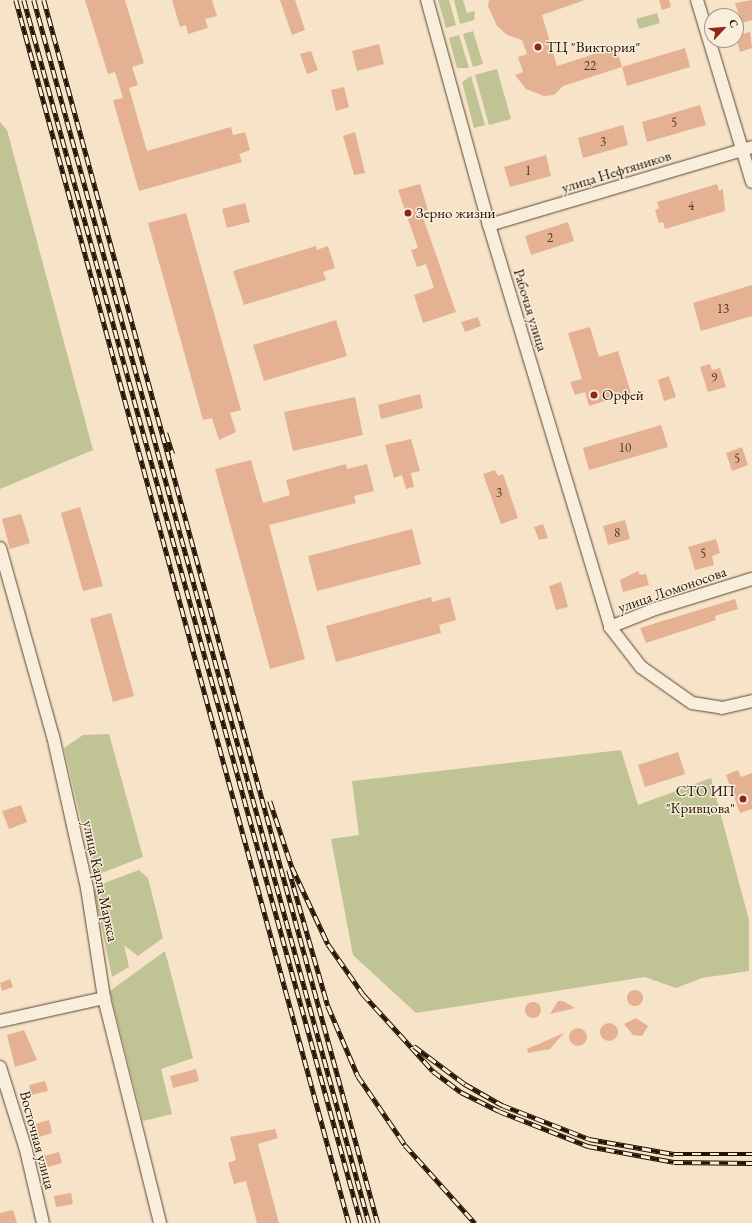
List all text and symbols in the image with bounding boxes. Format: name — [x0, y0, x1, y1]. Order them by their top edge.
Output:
north arrow — [704, 8, 744, 48]
text: С — [726, 17, 742, 30]
place label: ТЦ "Виктория" — [546, 38, 640, 56]
marker: ТЦ "Виктория" — [533, 42, 543, 52]
house number: 22 — [584, 58, 596, 74]
house number: 5 — [671, 115, 677, 131]
house number: 3 — [600, 134, 606, 150]
street label: улица Нефтяников — [559, 146, 673, 196]
house number: 1 — [525, 163, 531, 179]
house number: 4 — [688, 198, 694, 214]
place label: Зерно жизни — [416, 204, 495, 222]
marker: Зерно жизни — [403, 208, 413, 218]
house number: 2 — [547, 230, 553, 246]
street label: Рабочая улица — [510, 267, 552, 353]
house number: 13 — [717, 301, 729, 317]
house number: 9 — [711, 370, 717, 386]
place label: Орфей — [602, 386, 644, 404]
marker: Орфей — [589, 390, 599, 400]
house number: 10 — [619, 440, 631, 456]
house number: 5 — [734, 451, 740, 467]
house number: 3 — [496, 485, 502, 501]
house number: 8 — [614, 525, 620, 541]
house number: 5 — [700, 546, 706, 562]
street label: улица Ломоносова — [615, 562, 729, 616]
place label: СТО ИП "Кривцова" — [666, 781, 735, 816]
marker: СТО ИП "Кривцова" — [738, 794, 748, 804]
street label: улица Карла Маркса — [79, 819, 123, 943]
street label: Восточная улица — [16, 1089, 60, 1191]

